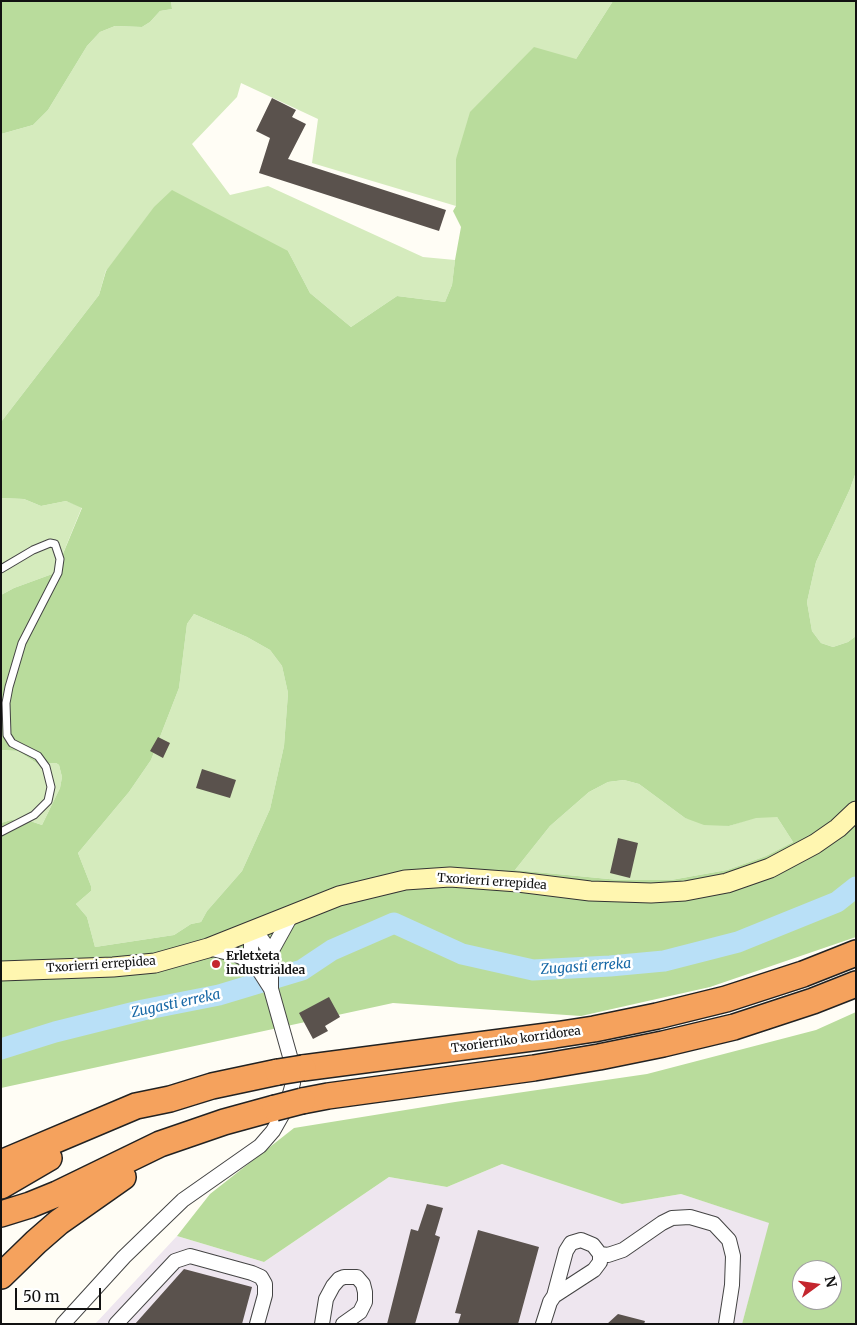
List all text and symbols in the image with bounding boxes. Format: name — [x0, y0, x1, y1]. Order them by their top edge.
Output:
street label: Txorierri errepidea — [437, 871, 547, 893]
place label: Erletxeta industrialdea — [226, 950, 305, 978]
street label: Txorierri errepidea — [46, 954, 156, 976]
water label: Zugasti erreka — [540, 955, 632, 979]
marker: Erletxeta industrialdea — [210, 958, 222, 970]
water label: Zugasti erreka — [130, 986, 222, 1022]
street label: Txorierriko korridorea — [450, 1024, 582, 1056]
north arrow — [792, 1260, 842, 1310]
text: N — [821, 1274, 841, 1289]
scale bar — [18, 1278, 104, 1310]
text: 50 m — [23, 1287, 60, 1306]

